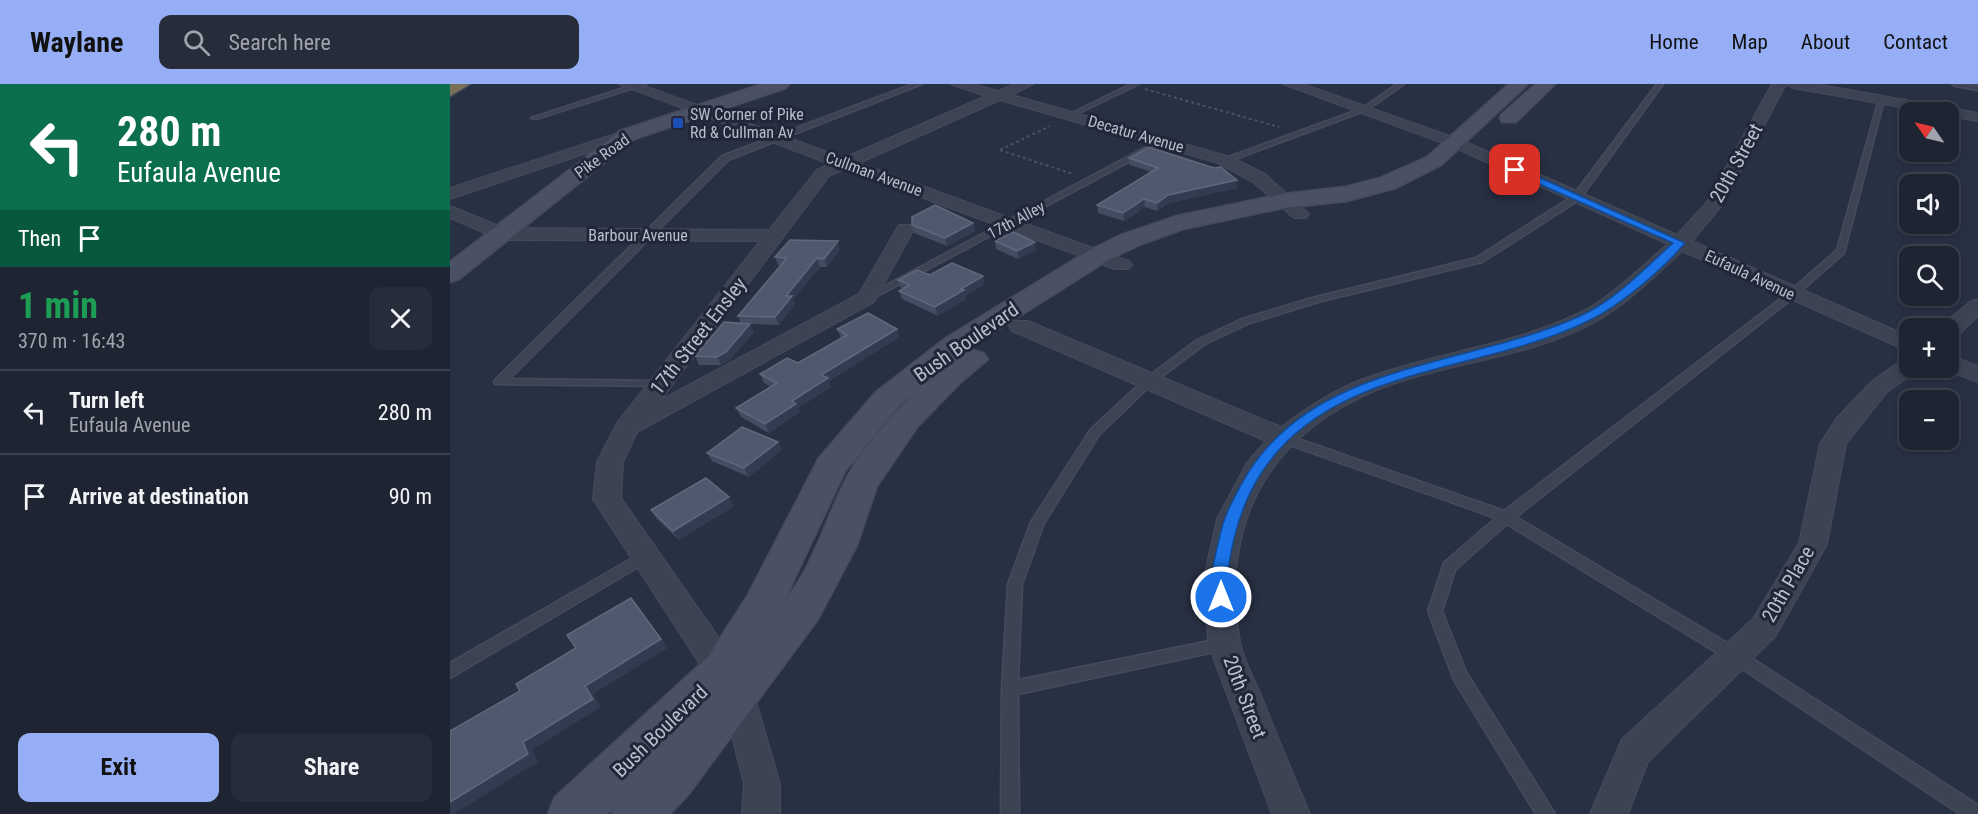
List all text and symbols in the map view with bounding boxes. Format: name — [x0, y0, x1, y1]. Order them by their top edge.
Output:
search box — [159, 15, 579, 69]
text: Waylane — [30, 26, 123, 59]
icon: search — [180, 26, 213, 59]
text: Search here — [228, 30, 331, 55]
text: Home — [1649, 30, 1699, 54]
text: Map — [1732, 30, 1768, 54]
text: About — [1801, 30, 1850, 54]
text: Contact — [1883, 30, 1948, 54]
north arrow — [1899, 102, 1959, 162]
map controls — [1899, 102, 1959, 450]
place label: SW Corner of Pike Rd & Cullman Av — [690, 105, 804, 142]
text: 280 m — [117, 107, 222, 156]
icon: left — [18, 108, 96, 186]
street label: Decatur Avenue — [1086, 111, 1186, 157]
marker: SW Corner of Pike Rd & Cullman Av — [671, 116, 685, 130]
street label: 20th Street — [1704, 119, 1768, 207]
street label: Pike Road — [571, 130, 633, 182]
pin — [1489, 144, 1540, 195]
street label: Cullman Avenue — [823, 148, 925, 200]
icon: arrive — [1498, 153, 1531, 186]
text: Eufaula Avenue — [117, 157, 281, 189]
button: sound — [1899, 174, 1959, 234]
street label: 17th Alley — [984, 197, 1048, 243]
icon: arrive — [73, 222, 106, 255]
text: Then — [18, 226, 61, 251]
street label: Barbour Avenue — [588, 226, 688, 245]
street label: Eufaula Avenue — [1702, 246, 1798, 304]
button: search — [1899, 246, 1959, 306]
street label: 17th Street Ensley — [645, 273, 751, 399]
text: 1 min — [18, 285, 98, 327]
button: close — [369, 287, 432, 350]
street label: Bush Boulevard — [909, 297, 1023, 387]
button: + — [1899, 318, 1959, 378]
text: 370 m · 16:43 — [18, 329, 125, 353]
text: Turn left — [69, 388, 144, 413]
button: − — [1899, 390, 1959, 450]
icon: left — [18, 396, 51, 429]
text: 280 m — [378, 400, 432, 425]
text: Eufaula Avenue — [69, 413, 190, 437]
icon: arrive — [18, 480, 51, 513]
text: Arrive at destination — [69, 484, 249, 509]
text: 90 m — [389, 484, 432, 509]
street label: 20th Place — [1757, 542, 1819, 626]
position arrow — [1189, 565, 1253, 629]
street label: 20th Street — [1218, 652, 1272, 742]
street label: Bush Boulevard — [608, 680, 712, 782]
button: Exit — [18, 733, 219, 802]
button: Share — [231, 733, 432, 802]

